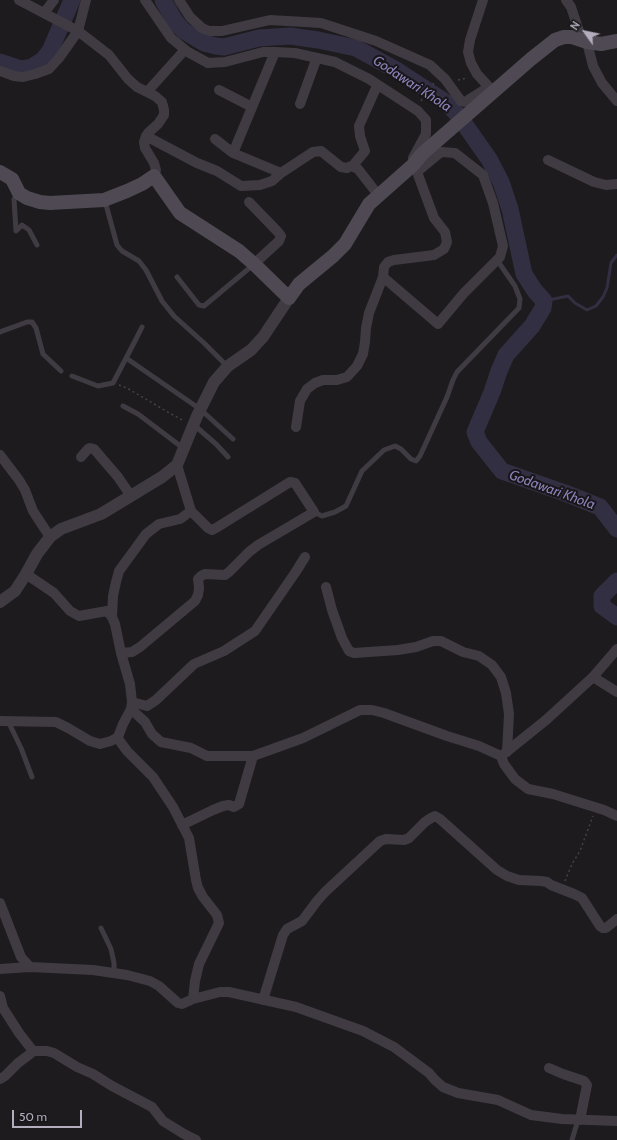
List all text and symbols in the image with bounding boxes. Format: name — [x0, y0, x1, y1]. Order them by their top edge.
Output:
north arrow — [565, 12, 605, 52]
text: N — [567, 18, 583, 33]
water label: Godawari Khola — [370, 52, 454, 116]
water label: Godawari Khola — [507, 467, 597, 513]
scale bar — [14, 1102, 84, 1128]
text: 50 m — [19, 1109, 47, 1124]

